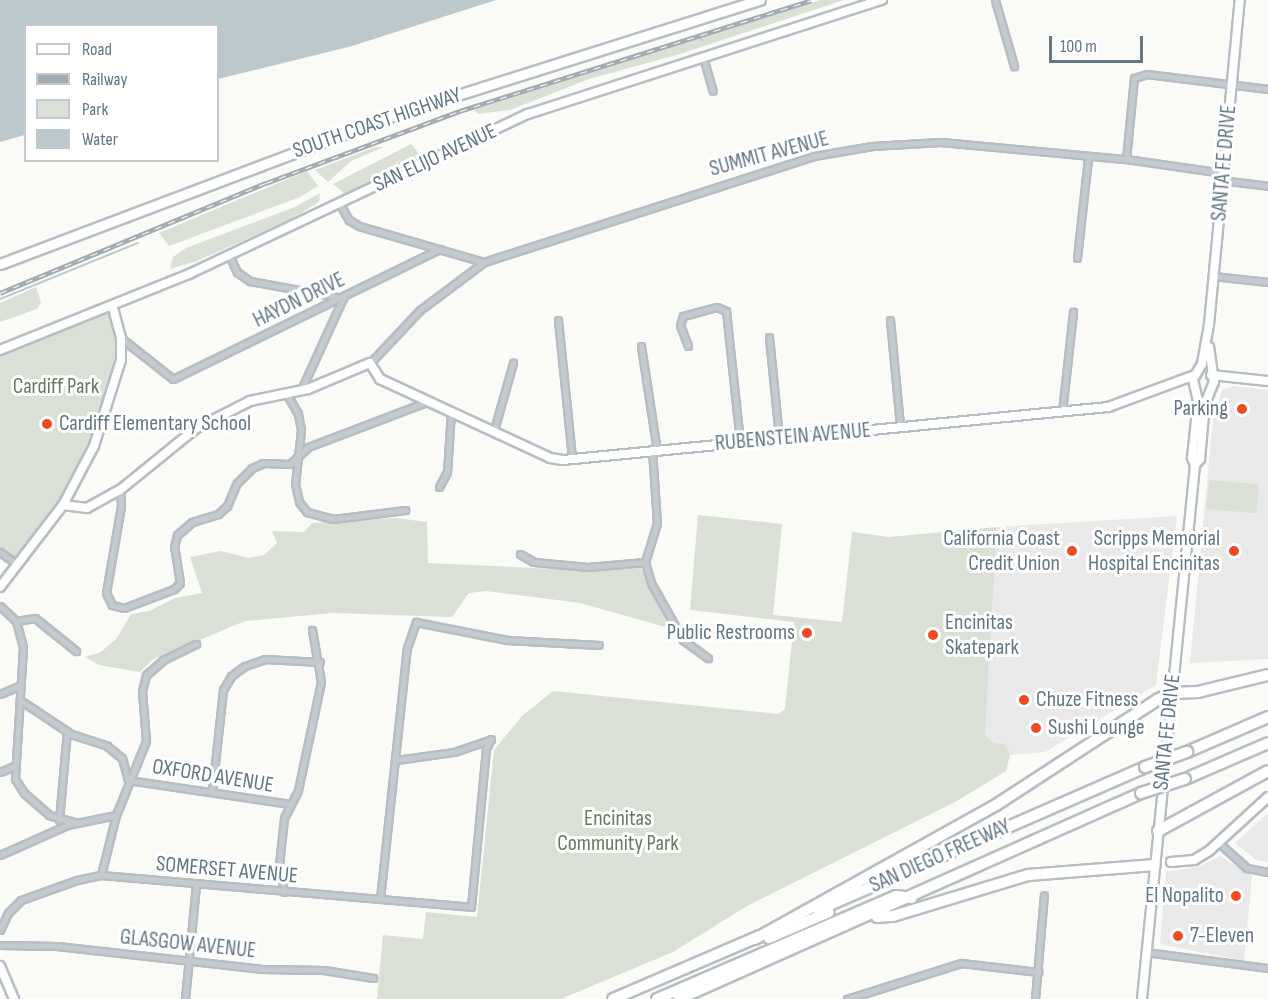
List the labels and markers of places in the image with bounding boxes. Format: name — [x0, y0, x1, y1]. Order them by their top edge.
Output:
place label: Parking — [1174, 396, 1228, 422]
marker: Parking — [1233, 400, 1251, 418]
place label: Cardiff Elementary School — [59, 411, 251, 437]
marker: Cardiff Elementary School — [40, 417, 54, 431]
place label: California Coast Credit Union — [943, 525, 1060, 576]
place label: Scripps Memorial Hospital Encinitas — [1088, 525, 1220, 576]
marker: Scripps Memorial Hospital Encinitas — [1225, 542, 1243, 560]
marker: California Coast Credit Union — [1065, 544, 1079, 558]
place label: Encinitas Skatepark — [945, 609, 1019, 660]
place label: Public Restrooms — [667, 620, 795, 646]
marker: Public Restrooms — [800, 626, 814, 640]
marker: Encinitas Skatepark — [926, 628, 940, 642]
place label: Chuze Fitness — [1036, 687, 1138, 713]
marker: Chuze Fitness — [1017, 693, 1031, 707]
place label: Sushi Lounge — [1048, 715, 1145, 741]
marker: Sushi Lounge — [1029, 721, 1043, 735]
place label: El Nopalito — [1145, 883, 1224, 909]
marker: El Nopalito — [1229, 889, 1243, 903]
place label: 7-Eleven — [1190, 923, 1254, 949]
marker: 7-Eleven — [1171, 929, 1185, 943]

